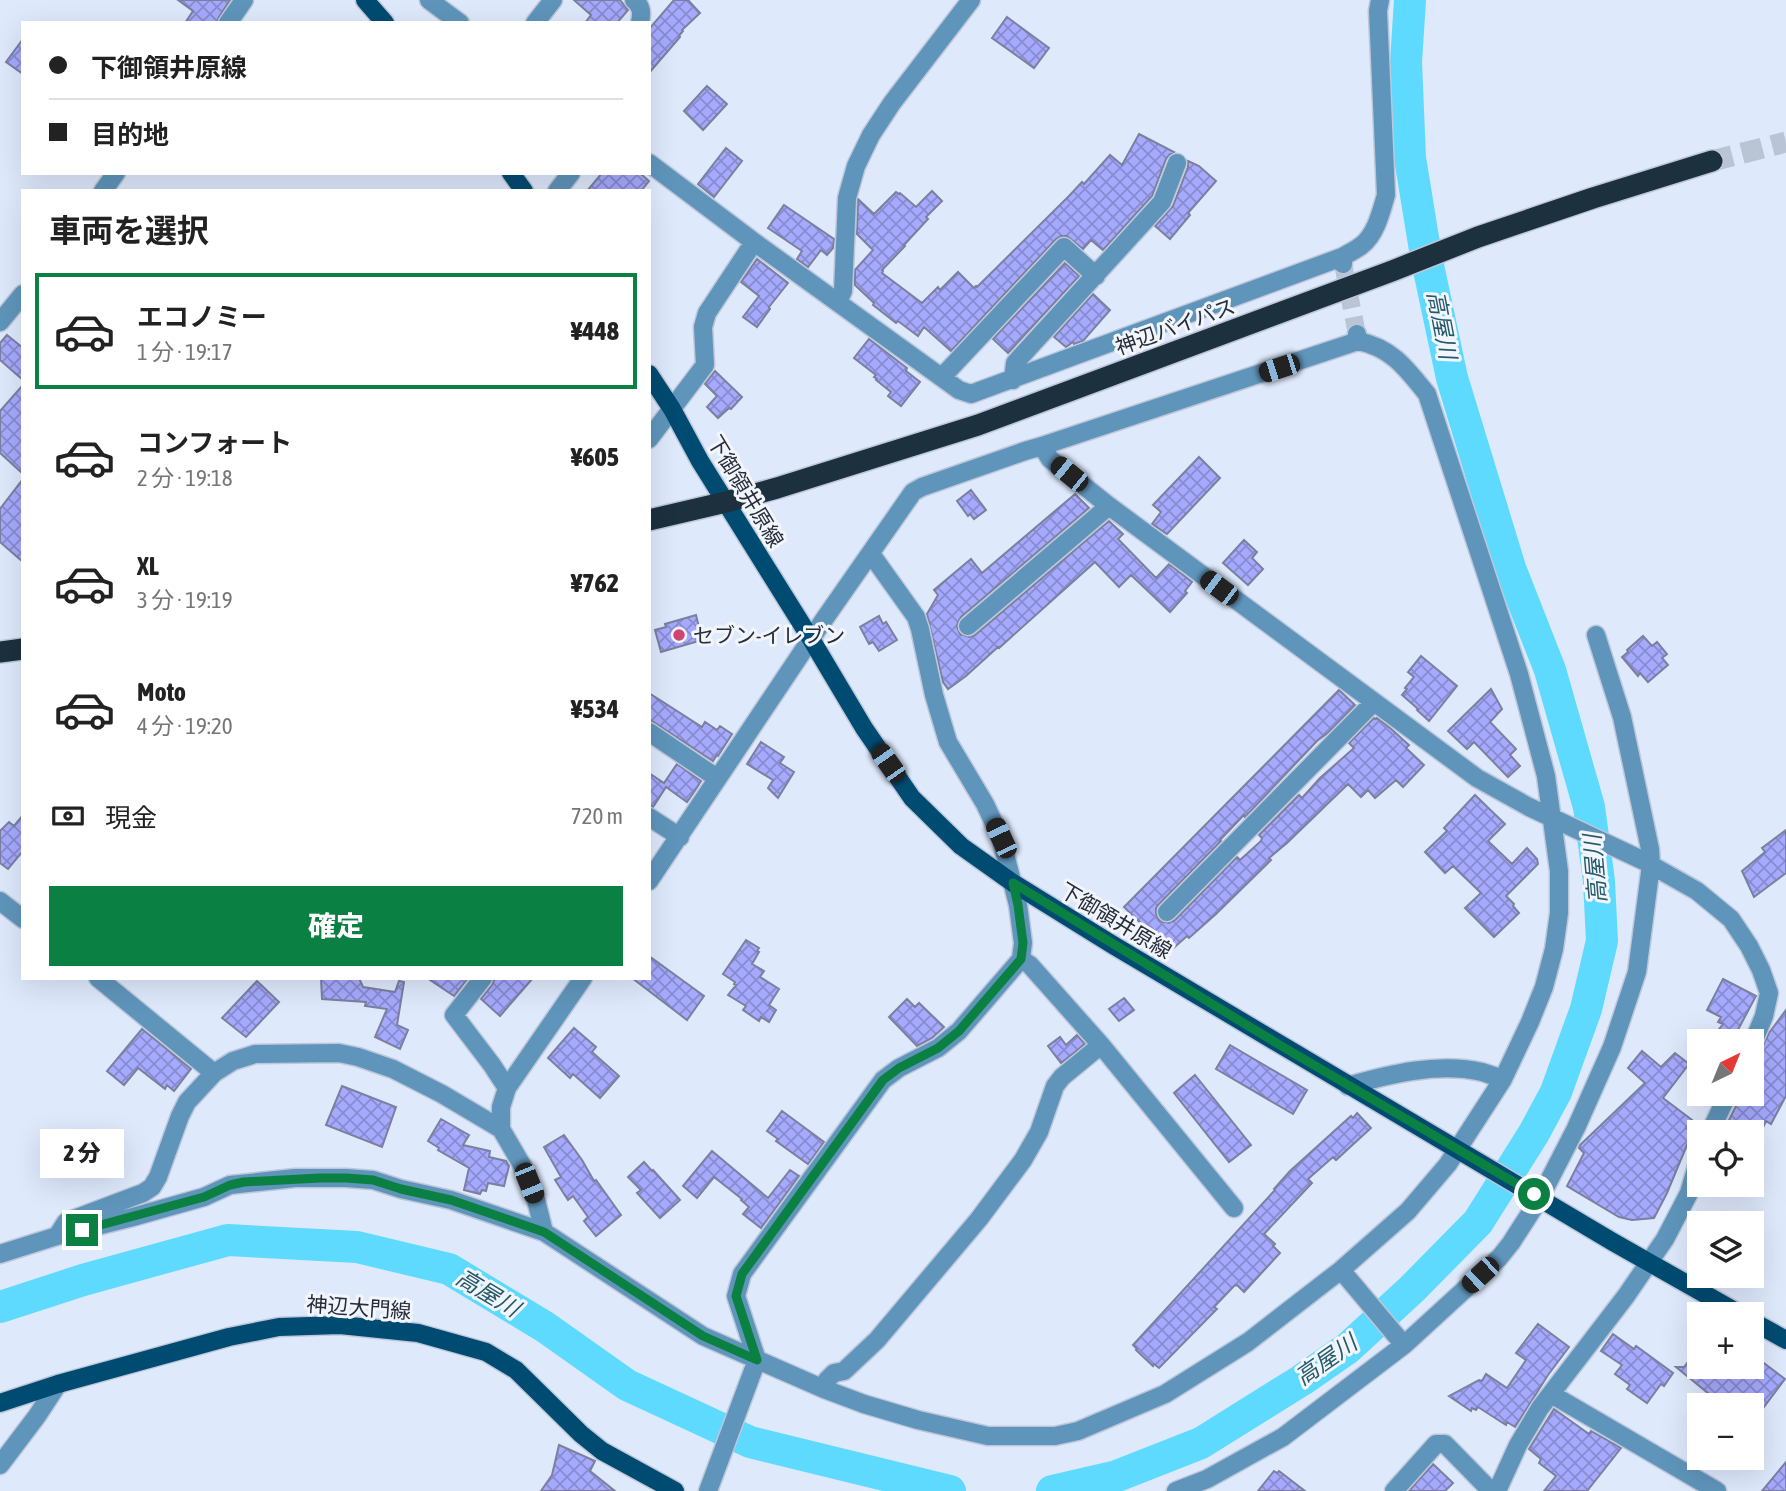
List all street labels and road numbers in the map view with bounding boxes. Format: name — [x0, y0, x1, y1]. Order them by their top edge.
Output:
street label: 神辺バイパス — [1112, 293, 1238, 359]
street label: 下御領井原線 — [703, 431, 789, 551]
street label: 下御領井原線 — [1056, 877, 1176, 963]
street label: 神辺大門線 — [306, 1291, 412, 1323]

